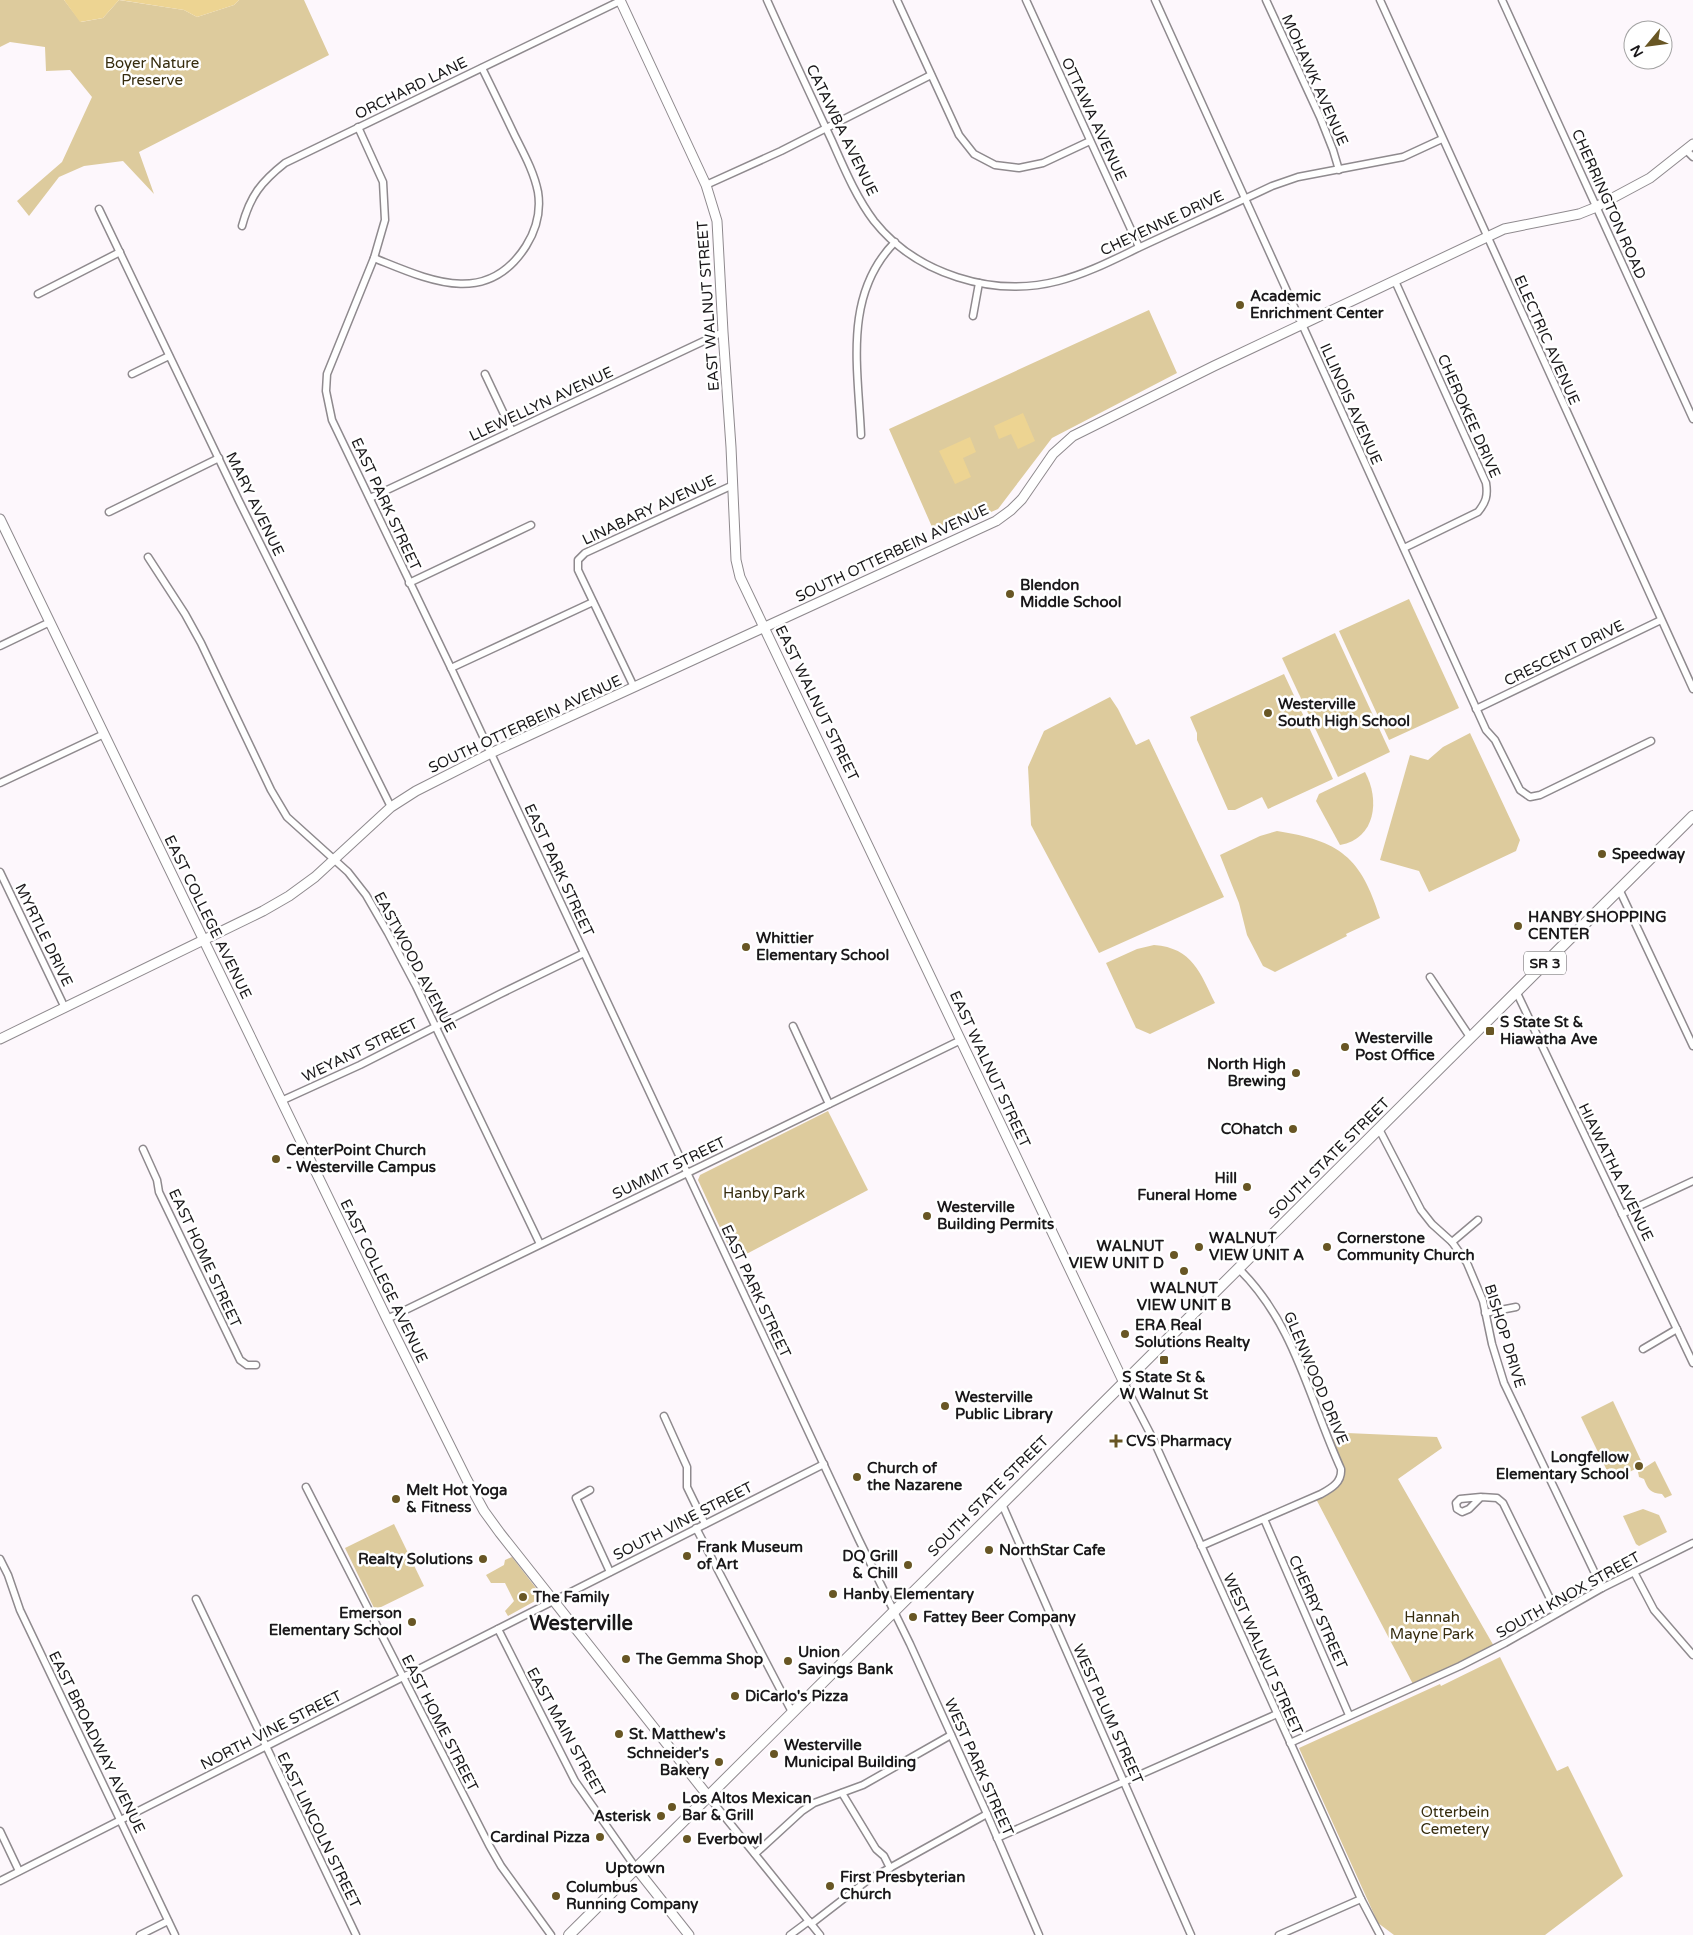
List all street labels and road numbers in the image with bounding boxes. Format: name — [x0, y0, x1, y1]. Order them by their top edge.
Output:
street label: MOHAWK AVENUE — [1278, 12, 1352, 148]
street label: ORCHARD LANE — [352, 53, 470, 123]
street label: OTTAWA AVENUE — [1058, 54, 1130, 184]
street label: CATAWBA AVENUE — [802, 61, 882, 199]
street label: CHERRINGTON ROAD — [1568, 126, 1650, 282]
street label: CHEYENNE DRIVE — [1097, 186, 1227, 260]
street label: EAST WALNUT STREET — [693, 220, 723, 392]
street label: ELECTRIC AVENUE — [1510, 272, 1584, 408]
street label: ILLINOIS AVENUE — [1316, 341, 1386, 467]
street label: CHEROKEE DRIVE — [1434, 351, 1504, 481]
street label: LLEWELLYN AVENUE — [466, 363, 616, 445]
street label: EAST PARK STREET — [347, 435, 425, 573]
street label: MARY AVENUE — [222, 449, 288, 559]
street label: LINABARY AVENUE — [579, 471, 719, 549]
street label: SOUTH OTTERBEIN AVENUE — [793, 500, 991, 606]
street label: CRESCENT DRIVE — [1501, 616, 1627, 690]
street label: EAST WALNUT STREET — [771, 622, 863, 784]
street label: SOUTH OTTERBEIN AVENUE — [426, 671, 624, 777]
street label: EAST PARK STREET — [520, 801, 598, 939]
street label: EAST COLLEGE AVENUE — [160, 832, 256, 1002]
street label: MYRTLE DRIVE — [11, 881, 77, 989]
street label: EASTWOOD AVENUE — [370, 889, 460, 1035]
road number: SR 3 — [1524, 951, 1566, 974]
street label: EAST WALNUT STREET — [946, 988, 1034, 1150]
street label: WEYANT STREET — [299, 1014, 421, 1086]
street label: SOUTH STATE STREET — [1265, 1094, 1393, 1222]
street label: HIAWATHA AVENUE — [1575, 1100, 1657, 1244]
street label: SUMMIT STREET — [609, 1133, 729, 1203]
street label: EAST HOME STREET — [165, 1186, 245, 1330]
street label: EAST COLLEGE AVENUE — [336, 1196, 432, 1366]
street label: EAST PARK STREET — [717, 1222, 795, 1360]
street label: BISHOP DRIVE — [1481, 1282, 1529, 1390]
street label: GLENWOOD DRIVE — [1280, 1309, 1352, 1447]
street label: SOUTH STATE STREET — [924, 1432, 1052, 1560]
street label: SOUTH VINE STREET — [610, 1478, 756, 1564]
street label: SOUTH KNOX STREET — [1493, 1548, 1643, 1642]
street label: CHERRY STREET — [1285, 1552, 1351, 1672]
street label: WEST WALNUT STREET — [1219, 1571, 1307, 1737]
street label: WEST PLUM STREET — [1069, 1641, 1147, 1787]
street label: EAST BROADWAY AVENUE — [45, 1648, 149, 1836]
street label: EAST HOME STREET — [398, 1652, 482, 1794]
street label: EAST MAIN STREET — [523, 1664, 609, 1800]
street label: NORTH VINE STREET — [197, 1687, 345, 1773]
street label: WEST PARK STREET — [941, 1696, 1017, 1838]
street label: EAST LINCOLN STREET — [273, 1749, 365, 1911]

